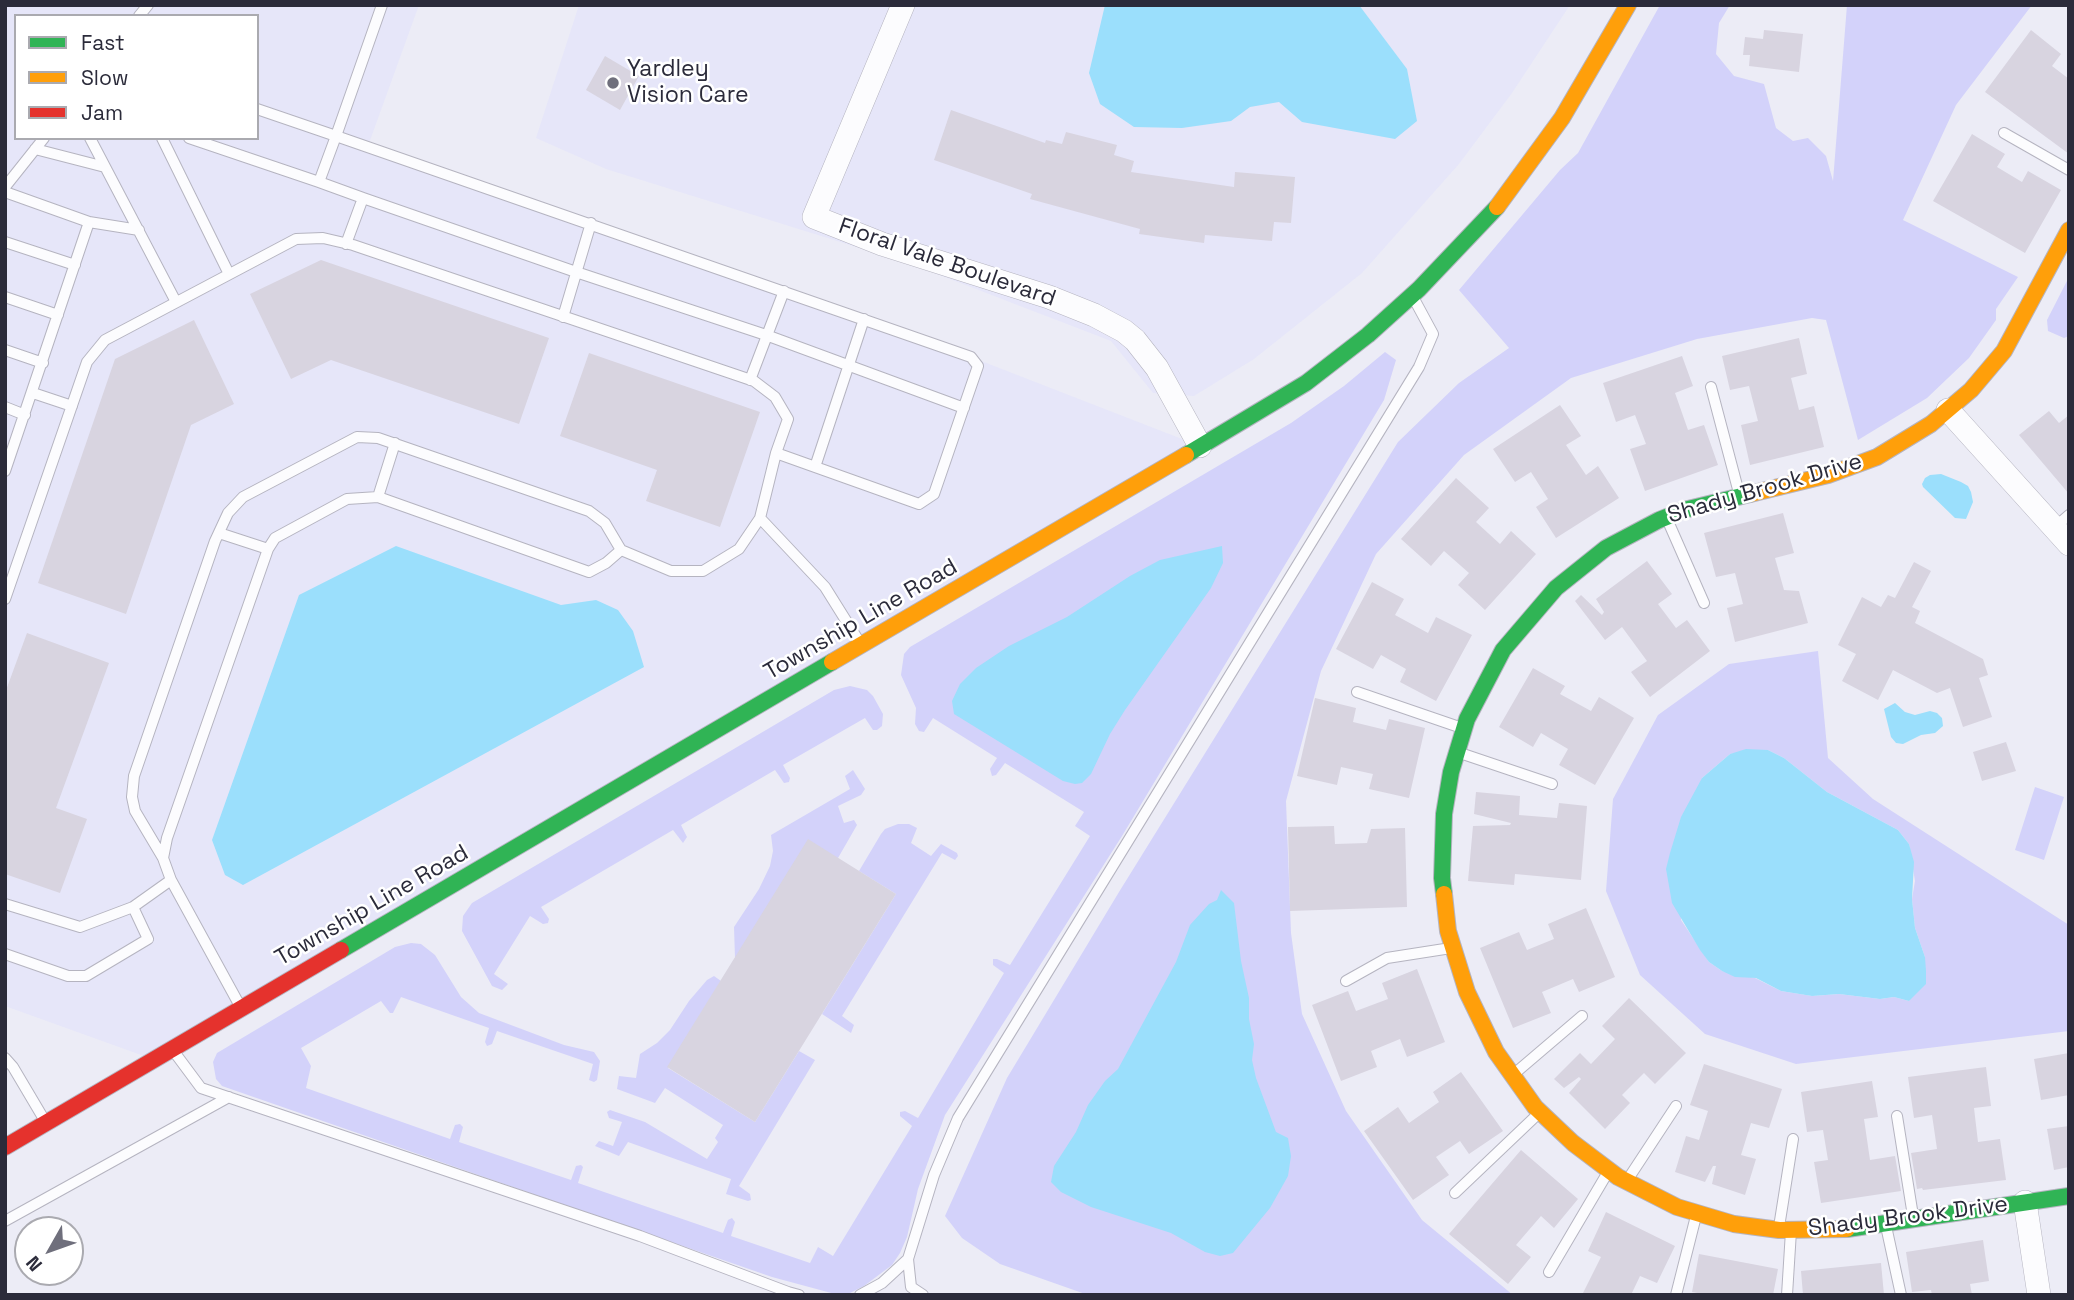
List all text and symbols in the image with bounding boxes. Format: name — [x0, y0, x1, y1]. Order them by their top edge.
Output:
legend — [14, 14, 259, 140]
text: Fast — [81, 29, 125, 56]
place label: Yardley Vision Care — [627, 56, 749, 110]
text: Slow — [81, 64, 129, 91]
marker: Yardley Vision Care — [605, 75, 621, 91]
text: Jam — [81, 99, 123, 126]
street label: Floral Vale Boulevard — [835, 213, 1059, 313]
street label: Shady Brook Drive — [1665, 448, 1865, 530]
street label: Township Line Road — [759, 553, 963, 687]
street label: Township Line Road — [270, 839, 474, 973]
street label: Shady Brook Drive — [1806, 1191, 2010, 1243]
north arrow — [14, 1216, 84, 1286]
text: N — [20, 1251, 48, 1276]

